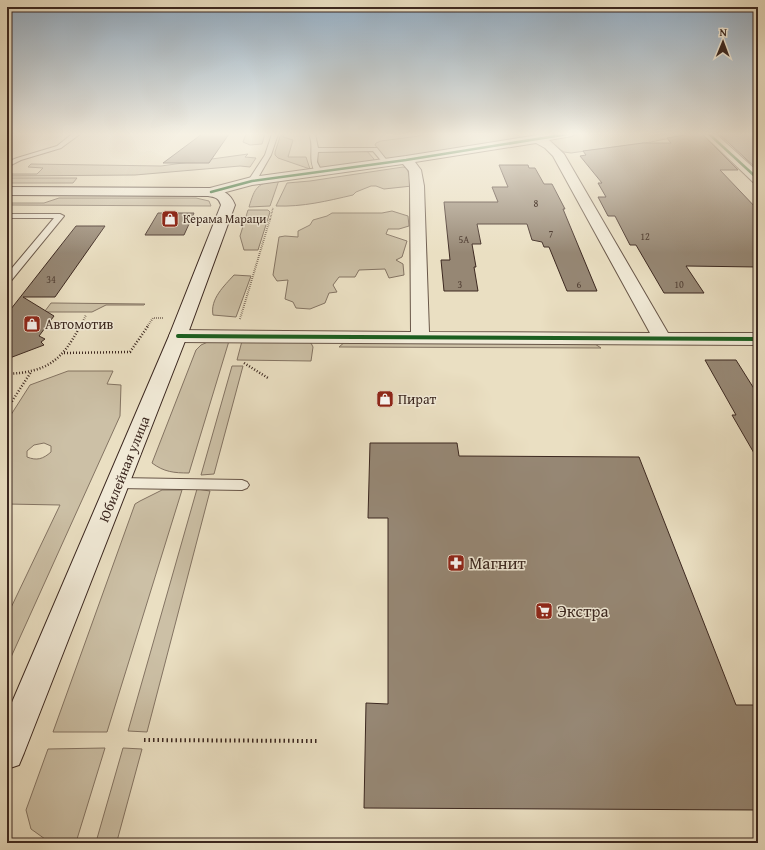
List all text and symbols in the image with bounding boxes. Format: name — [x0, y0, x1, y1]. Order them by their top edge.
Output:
north arrow — [703, 22, 743, 62]
text: N — [719, 24, 728, 40]
house number: 8 — [534, 196, 539, 211]
shop icon: Керама Мараци — [160, 209, 180, 229]
place label: Керама Мараци — [183, 210, 266, 227]
house number: 7 — [549, 226, 554, 241]
house number: 12 — [640, 229, 650, 244]
house number: 5А — [459, 232, 469, 247]
house number: 34 — [46, 272, 56, 287]
house number: 3 — [458, 277, 463, 292]
house number: 6 — [577, 277, 582, 292]
house number: 10 — [674, 277, 684, 292]
shop icon: Автомотив — [22, 314, 42, 334]
place label: Автомотив — [45, 314, 113, 334]
shop icon: Пират — [375, 389, 395, 409]
place label: Пират — [398, 389, 437, 409]
street label: Юбилейная улица — [94, 413, 155, 525]
place label: Магнит — [469, 550, 527, 575]
pharmacy icon: Магнит — [446, 553, 466, 573]
place label: Экстра — [557, 598, 609, 623]
supermarket icon: Экстра — [534, 601, 554, 621]

